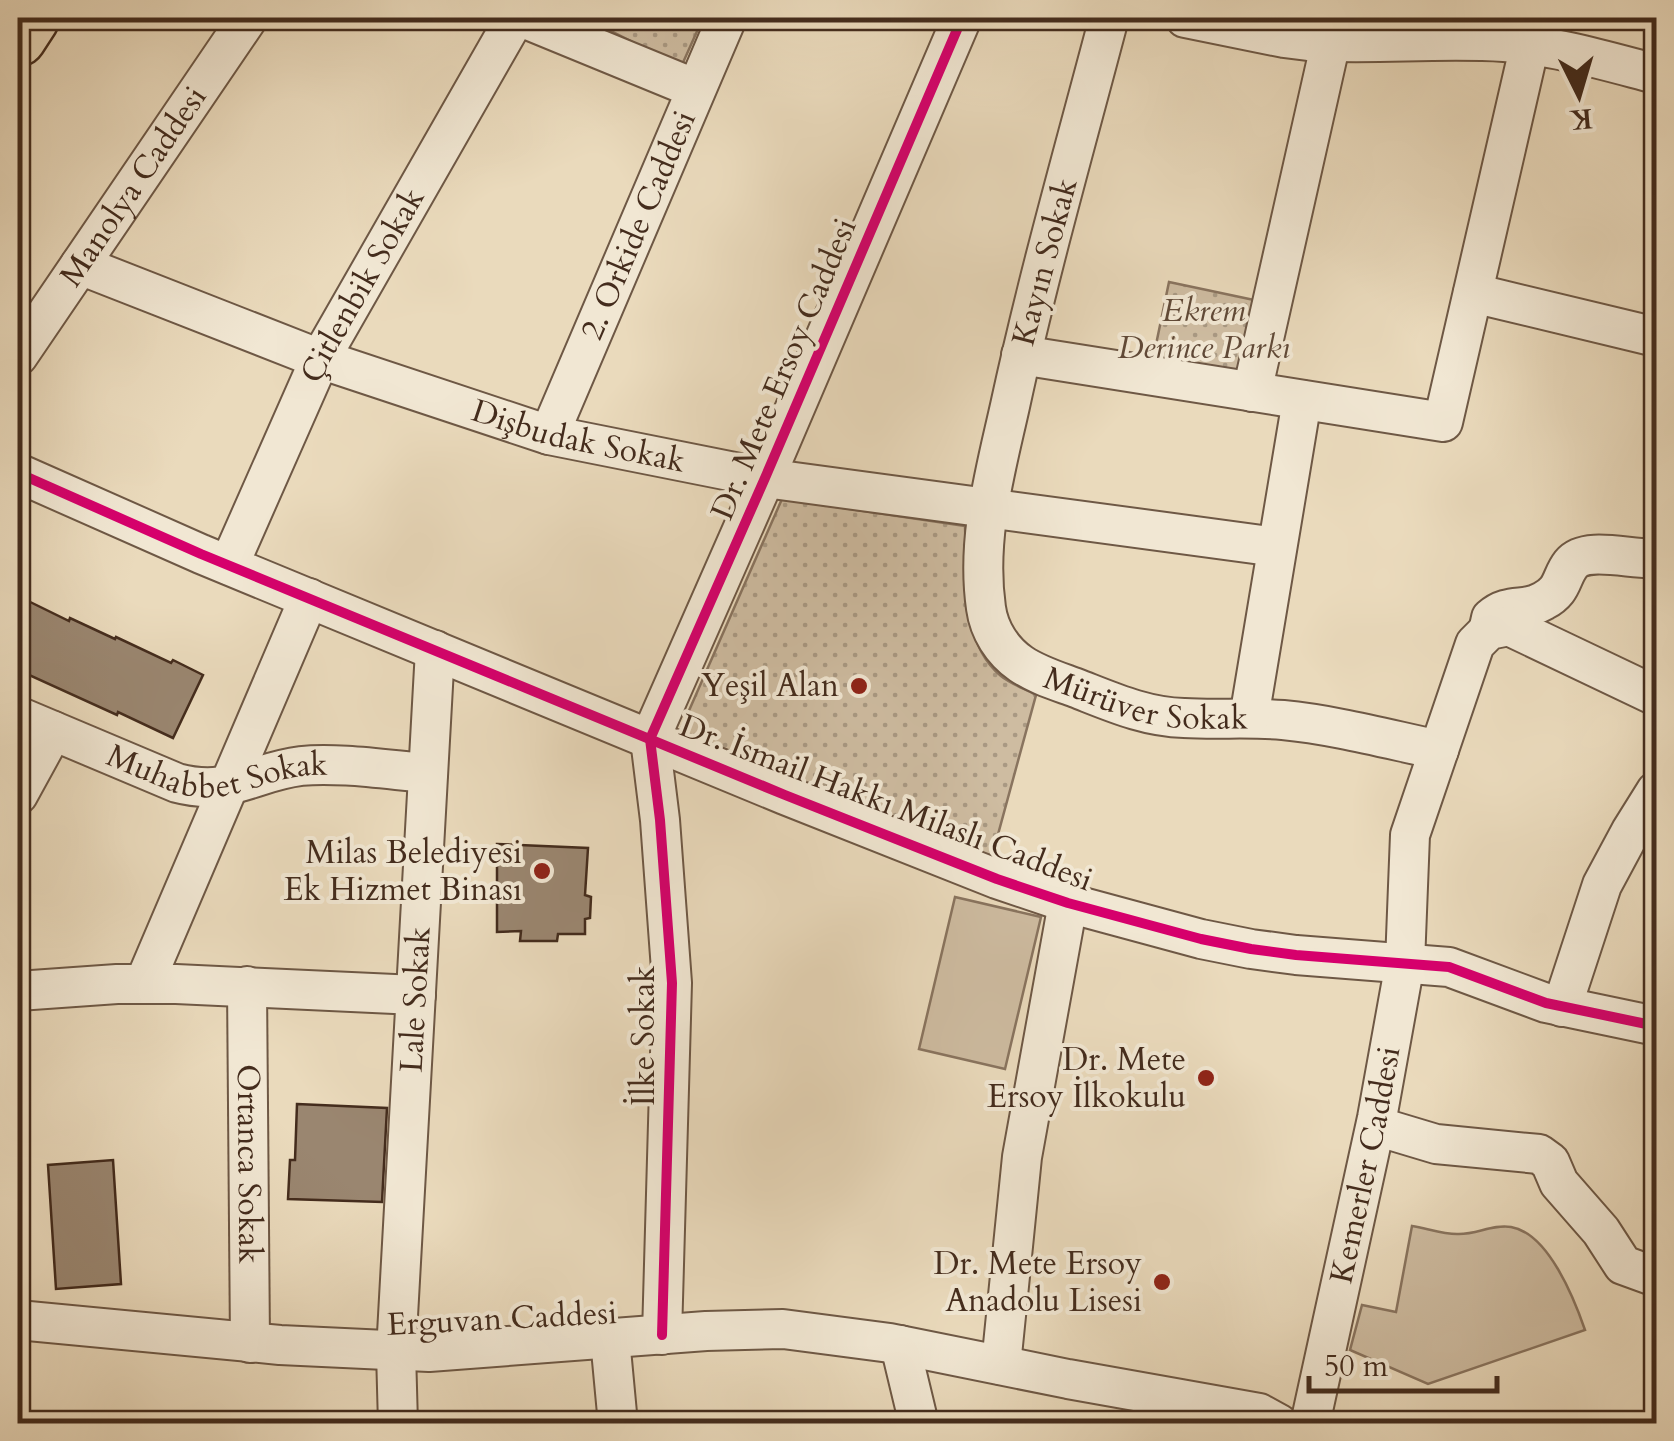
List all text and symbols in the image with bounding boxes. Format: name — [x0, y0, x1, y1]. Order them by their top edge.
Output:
north arrow — [1529, 45, 1629, 145]
street label: Manolya Caddesi — [49, 78, 217, 295]
text: K — [1568, 99, 1594, 139]
street label: 2. Orkide Caddesi — [570, 104, 707, 347]
street label: Kayın Sokak — [1002, 173, 1088, 351]
street label: Çitlenbik Sokak — [290, 180, 435, 390]
street label: Dr. Mete Ersoy Caddesi — [700, 211, 868, 527]
park label: Ekrem Derince Parkı — [1118, 289, 1291, 370]
street label: Dişbudak Sokak — [466, 389, 689, 484]
street label: Mürüver Sokak — [1038, 656, 1248, 741]
place label: Yeşil Alan — [701, 664, 839, 708]
marker: Yeşil Alan — [848, 675, 870, 697]
street label: Dr. İsmail Hakkı Milaslı Caddesi — [673, 704, 1099, 902]
street label: Muhabbet Sokak — [100, 734, 328, 809]
place label: Milas Belediyesi Ek Hizmet Binası — [284, 831, 522, 912]
marker: Milas Belediyesi Ek Hizmet Binası — [531, 860, 553, 882]
street label: Lale Sokak — [390, 926, 442, 1074]
street label: İlke Sokak — [622, 966, 666, 1106]
place label: Dr. Mete Ersoy İlkokulu — [987, 1038, 1186, 1119]
street label: Kemerler Caddesi — [1319, 1043, 1412, 1288]
street label: Ortanca Sokak — [226, 1064, 271, 1264]
marker: Dr. Mete Ersoy İlkokulu — [1195, 1067, 1217, 1089]
place label: Dr. Mete Ersoy Anadolu Lisesi — [933, 1242, 1142, 1323]
marker: Dr. Mete Ersoy Anadolu Lisesi — [1151, 1271, 1173, 1293]
street label: Erguvan Caddesi — [386, 1291, 618, 1347]
scale bar — [1309, 1331, 1496, 1393]
text: 50 m — [1324, 1346, 1389, 1387]

